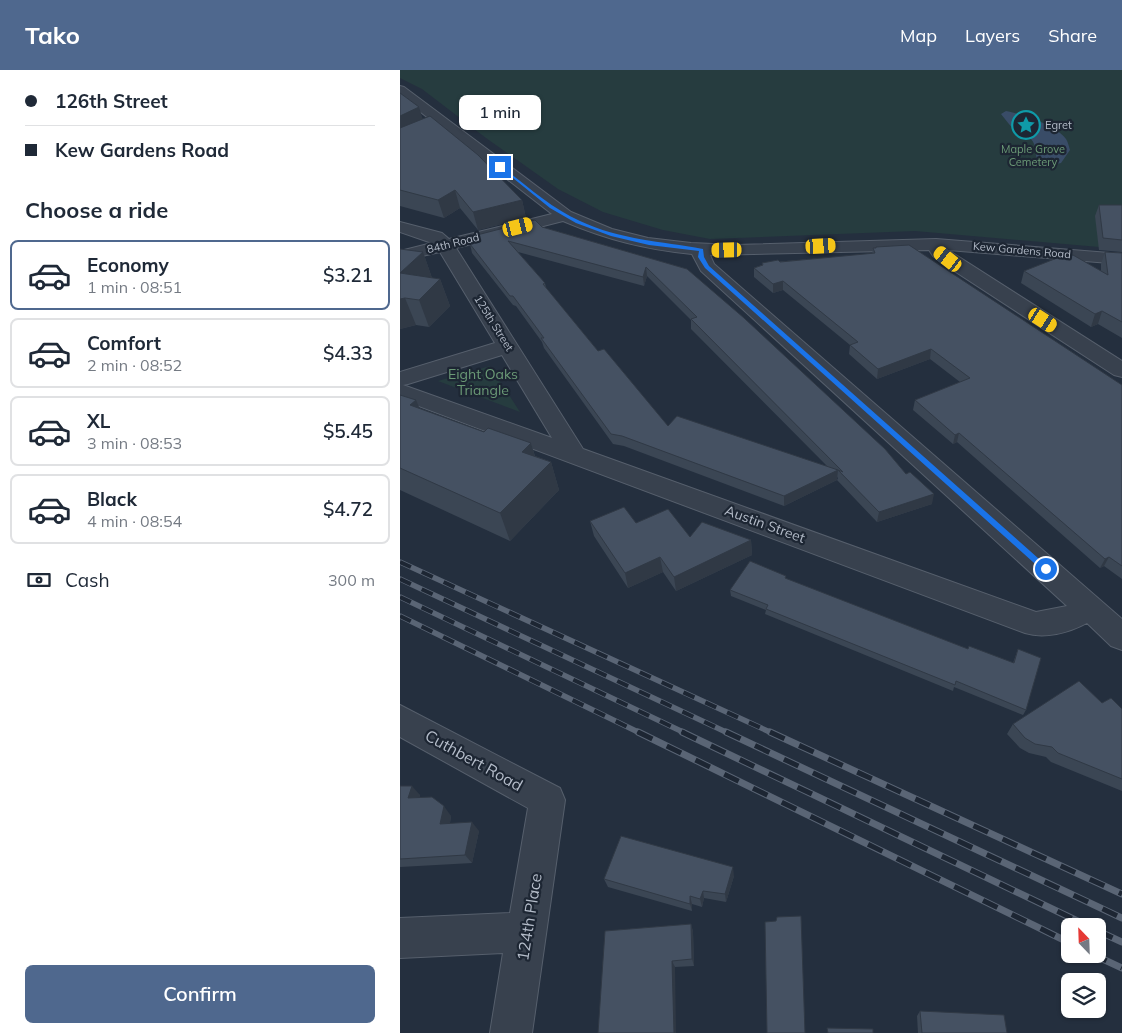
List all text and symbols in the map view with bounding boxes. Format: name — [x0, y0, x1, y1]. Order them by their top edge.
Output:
text: Tako — [25, 20, 80, 50]
text: Map — [900, 24, 937, 47]
text: Layers — [965, 24, 1020, 47]
text: Share — [1048, 24, 1097, 47]
text: 126th Street — [55, 89, 168, 113]
callout: 1 min — [459, 94, 541, 129]
text: 1 min — [479, 102, 521, 122]
place icon: Egret — [1011, 110, 1041, 140]
place label: Egret — [1045, 118, 1072, 132]
text: Kew Gardens Road — [55, 138, 229, 162]
park label: Maple Grove Cemetery — [1001, 142, 1065, 169]
route end — [489, 156, 511, 178]
text: Choose a ride — [25, 196, 168, 224]
car — [501, 216, 534, 238]
street label: 84th Road — [425, 230, 481, 256]
car — [805, 238, 836, 254]
street label: Kew Gardens Road — [973, 239, 1071, 261]
car — [711, 242, 742, 258]
car — [931, 244, 964, 274]
icon: car — [27, 253, 72, 298]
text: Economy — [87, 253, 169, 277]
text: $3.21 — [323, 263, 373, 287]
text: 1 min · 08:51 — [87, 277, 182, 297]
street label: 125th Street — [471, 292, 517, 354]
car — [1026, 306, 1059, 334]
icon: car — [27, 331, 72, 376]
text: Comfort — [87, 331, 161, 355]
text: $4.33 — [323, 341, 373, 365]
text: 2 min · 08:52 — [87, 355, 182, 375]
park label: Eight Oaks Triangle — [448, 365, 518, 399]
icon: car — [27, 409, 72, 454]
text: XL — [87, 409, 110, 433]
text: $5.45 — [323, 419, 373, 443]
text: 3 min · 08:53 — [87, 433, 182, 453]
icon: car — [27, 487, 72, 532]
text: Black — [87, 487, 137, 511]
text: $4.72 — [323, 497, 373, 521]
street label: Austin Street — [722, 501, 808, 547]
text: 4 min · 08:54 — [87, 511, 182, 531]
route start — [1035, 558, 1057, 580]
icon: cash — [25, 566, 53, 594]
text: Cash — [65, 568, 110, 592]
text: 300 m — [328, 570, 375, 590]
street label: Cuthbert Road — [422, 725, 526, 795]
street label: 124th Place — [512, 872, 546, 962]
north arrow — [1061, 918, 1106, 962]
map controls — [1061, 918, 1106, 1018]
button: Confirm — [25, 965, 375, 1023]
button: layers — [1061, 973, 1106, 1018]

